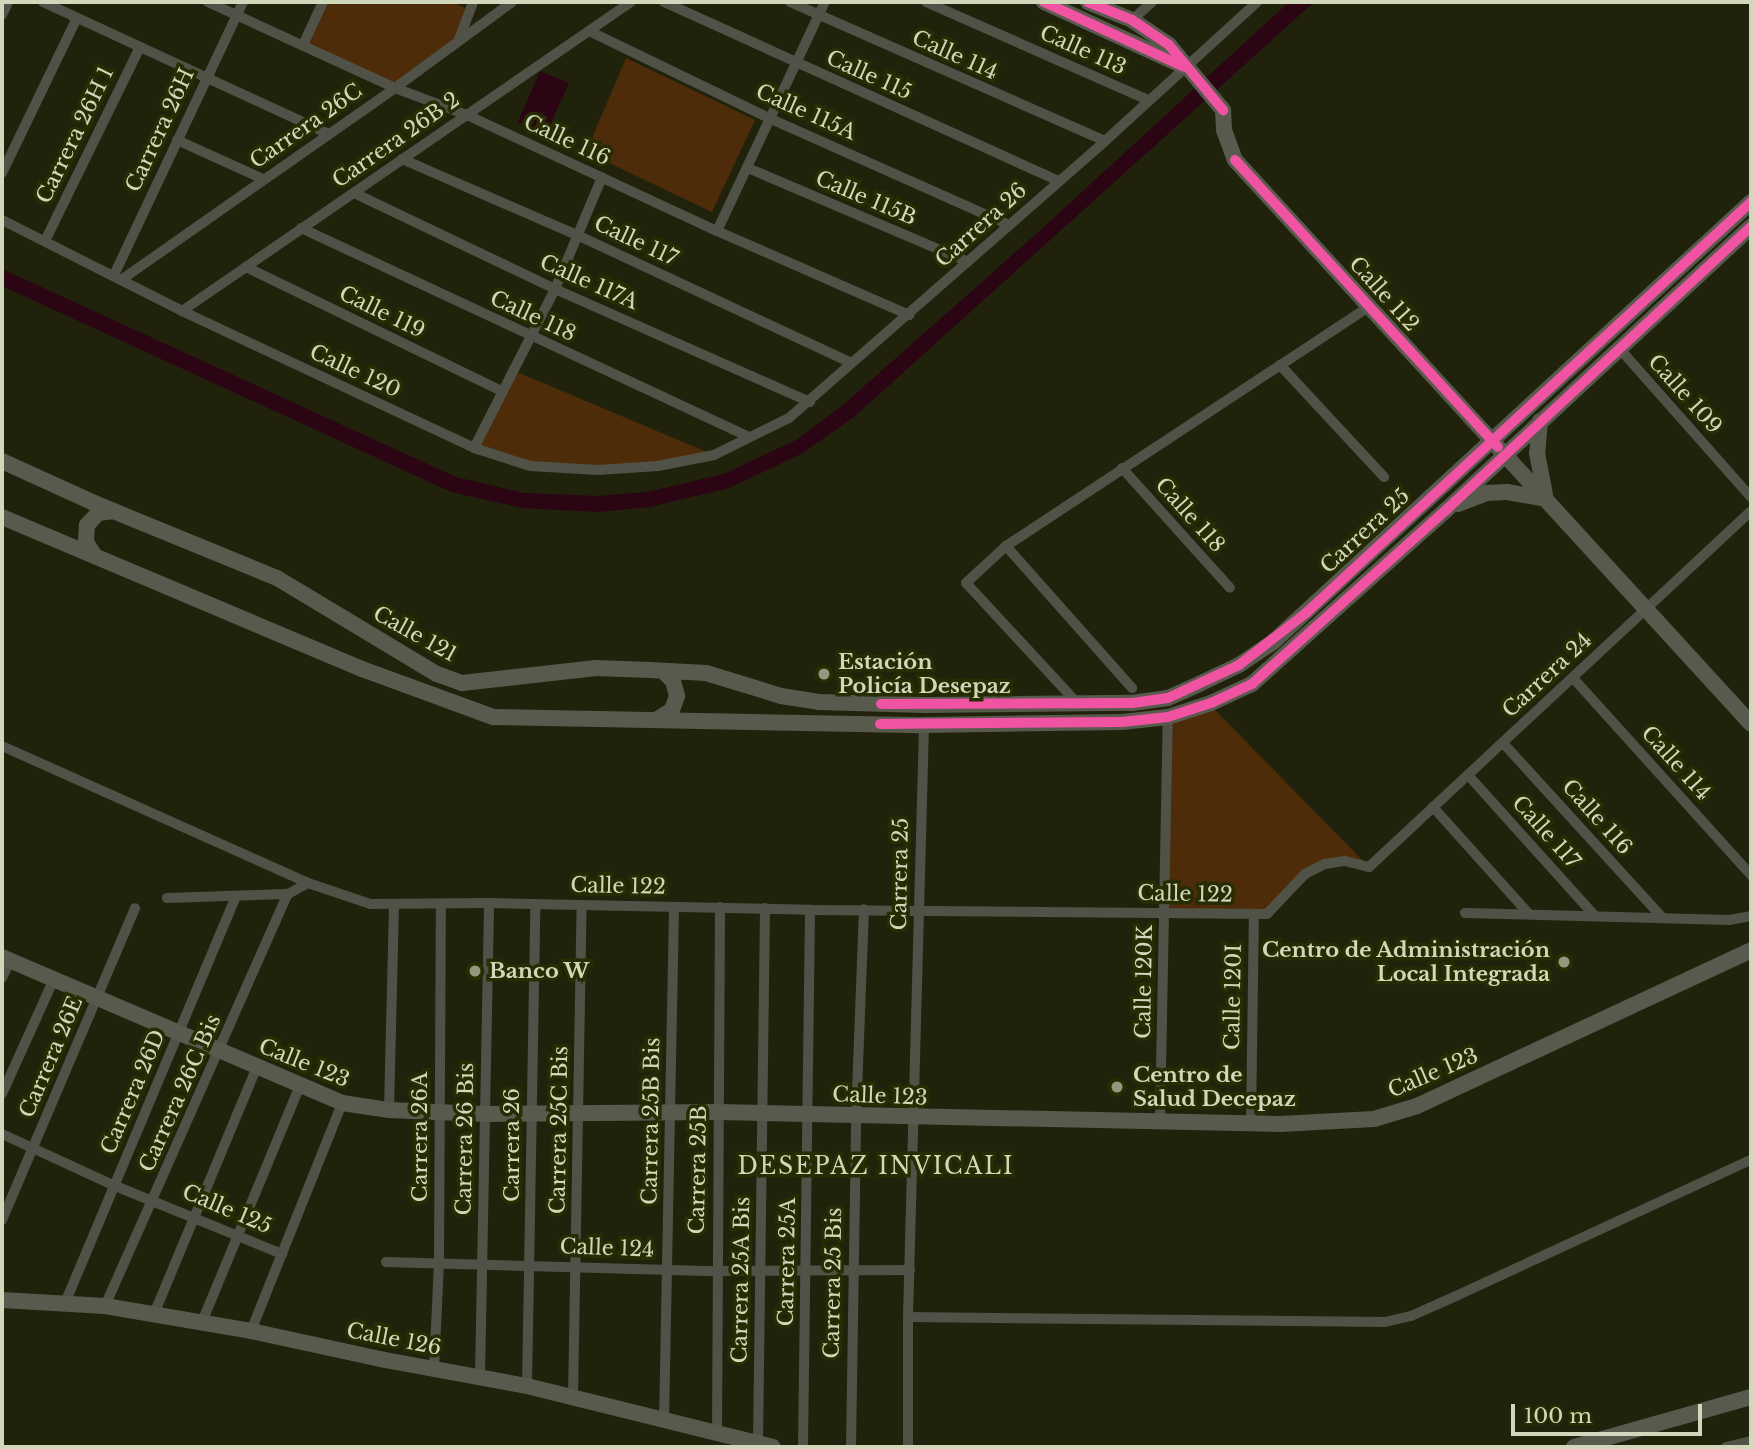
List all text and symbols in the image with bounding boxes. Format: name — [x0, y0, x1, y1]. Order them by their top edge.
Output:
street label: Calle 113 — [1036, 20, 1130, 80]
street label: Calle 114 — [908, 25, 1002, 85]
street label: Calle 115 — [822, 45, 916, 105]
street label: Carrera 26H 1 — [31, 62, 119, 208]
street label: Carrera 26H — [120, 64, 200, 196]
street label: Carrera 26C — [245, 78, 367, 174]
street label: Calle 115A — [752, 79, 860, 145]
street label: Carrera 26B 2 — [328, 87, 464, 193]
street label: Calle 116 — [520, 109, 614, 171]
street label: Calle 115B — [812, 166, 920, 230]
street label: Carrera 26 — [930, 177, 1032, 273]
street label: Calle 117 — [590, 211, 682, 271]
street label: Calle 117A — [536, 249, 642, 315]
street label: Calle 112 — [1344, 251, 1424, 337]
street label: Calle 119 — [335, 280, 429, 344]
street label: Calle 118 — [486, 285, 580, 347]
street label: Calle 120 — [306, 339, 404, 403]
street label: Calle 109 — [1643, 349, 1727, 439]
street label: Calle 118 — [1150, 473, 1230, 557]
street label: Carrera 25 — [1315, 483, 1415, 579]
street label: Calle 121 — [369, 601, 461, 667]
street label: Carrera 24 — [1497, 627, 1597, 723]
place label: Estación Policía Desepaz — [838, 649, 1011, 699]
marker: Estación Policía Desepaz — [816, 666, 832, 682]
street label: Calle 114 — [1636, 721, 1716, 805]
street label: Calle 116 — [1557, 774, 1637, 860]
street label: Calle 117 — [1507, 790, 1585, 874]
street label: Carrera 25 — [886, 817, 914, 931]
street label: Calle 122 — [570, 873, 666, 899]
street label: Calle 122 — [1137, 881, 1233, 907]
street label: Calle 120K — [1130, 925, 1158, 1039]
place label: Centro de Administración Local Integrada — [1261, 937, 1550, 987]
street label: Calle 120I — [1219, 944, 1247, 1050]
marker: Centro de Administración Local Integrada — [1556, 954, 1572, 970]
place label: Banco W — [489, 958, 590, 984]
marker: Banco W — [467, 963, 483, 979]
street label: Carrera 26E — [14, 992, 88, 1122]
street label: Carrera 26C Bis — [134, 1010, 226, 1176]
street label: Carrera 26D — [95, 1026, 171, 1158]
street label: Calle 123 — [255, 1033, 353, 1093]
street label: Carrera 25B Bis — [637, 1037, 665, 1205]
street label: Calle 123 — [1384, 1043, 1482, 1103]
street label: Carrera 25C Bis — [545, 1046, 573, 1214]
street label: Carrera 26 Bis — [451, 1062, 479, 1216]
place label: Centro de Salud Decepaz — [1133, 1062, 1296, 1112]
street label: Carrera 26A — [407, 1072, 433, 1202]
marker: Centro de Salud Decepaz — [1107, 1077, 1127, 1097]
street label: Calle 123 — [832, 1082, 928, 1110]
street label: Carrera 26 — [499, 1088, 525, 1202]
street label: Carrera 25B — [684, 1105, 712, 1235]
district label: DESEPAZ INVICALI — [740, 1152, 1012, 1180]
street label: Calle 125 — [179, 1179, 275, 1239]
street label: Carrera 25A Bis — [727, 1196, 755, 1364]
street label: Carrera 25A — [773, 1197, 801, 1327]
street label: Carrera 25 Bis — [819, 1207, 847, 1359]
street label: Calle 124 — [559, 1234, 655, 1262]
street label: Calle 126 — [344, 1317, 444, 1361]
scale bar — [1515, 1390, 1706, 1434]
text: 100 m — [1524, 1403, 1592, 1429]

